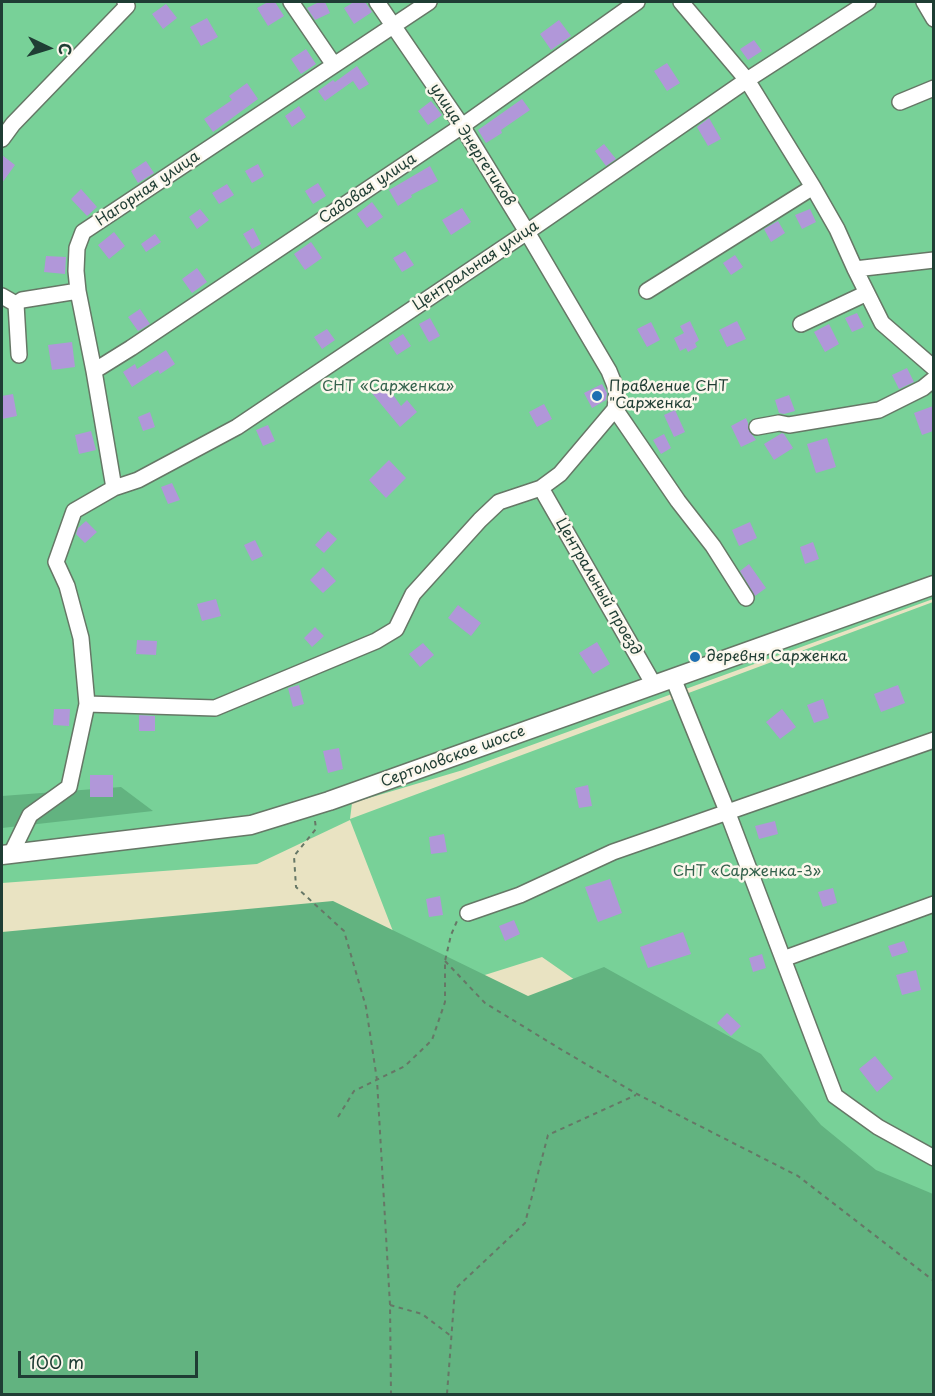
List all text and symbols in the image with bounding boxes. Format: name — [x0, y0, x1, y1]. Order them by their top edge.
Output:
north arrow — [18, 18, 78, 78]
text: С — [54, 42, 78, 56]
street label: улица Энергетиков — [426, 80, 518, 210]
street label: Нагорная улица — [93, 148, 203, 230]
street label: Садовая улица — [316, 150, 420, 228]
street label: Центральная улица — [410, 217, 542, 315]
park label: СНТ «Сарженка» — [322, 378, 454, 396]
place label: Правление СНТ "Сарженка" — [609, 378, 728, 413]
marker: Правление СНТ "Сарженка" — [590, 389, 604, 403]
street label: Центральный проезд — [551, 515, 645, 659]
place label: деревня Сарженка — [707, 648, 847, 666]
marker: деревня Сарженка — [688, 650, 702, 664]
street label: Сертоловское шоссе — [378, 723, 528, 791]
park label: СНТ «Сарженка-3» — [673, 863, 821, 881]
scale bar — [21, 1339, 201, 1377]
text: 100 m — [29, 1348, 84, 1375]

